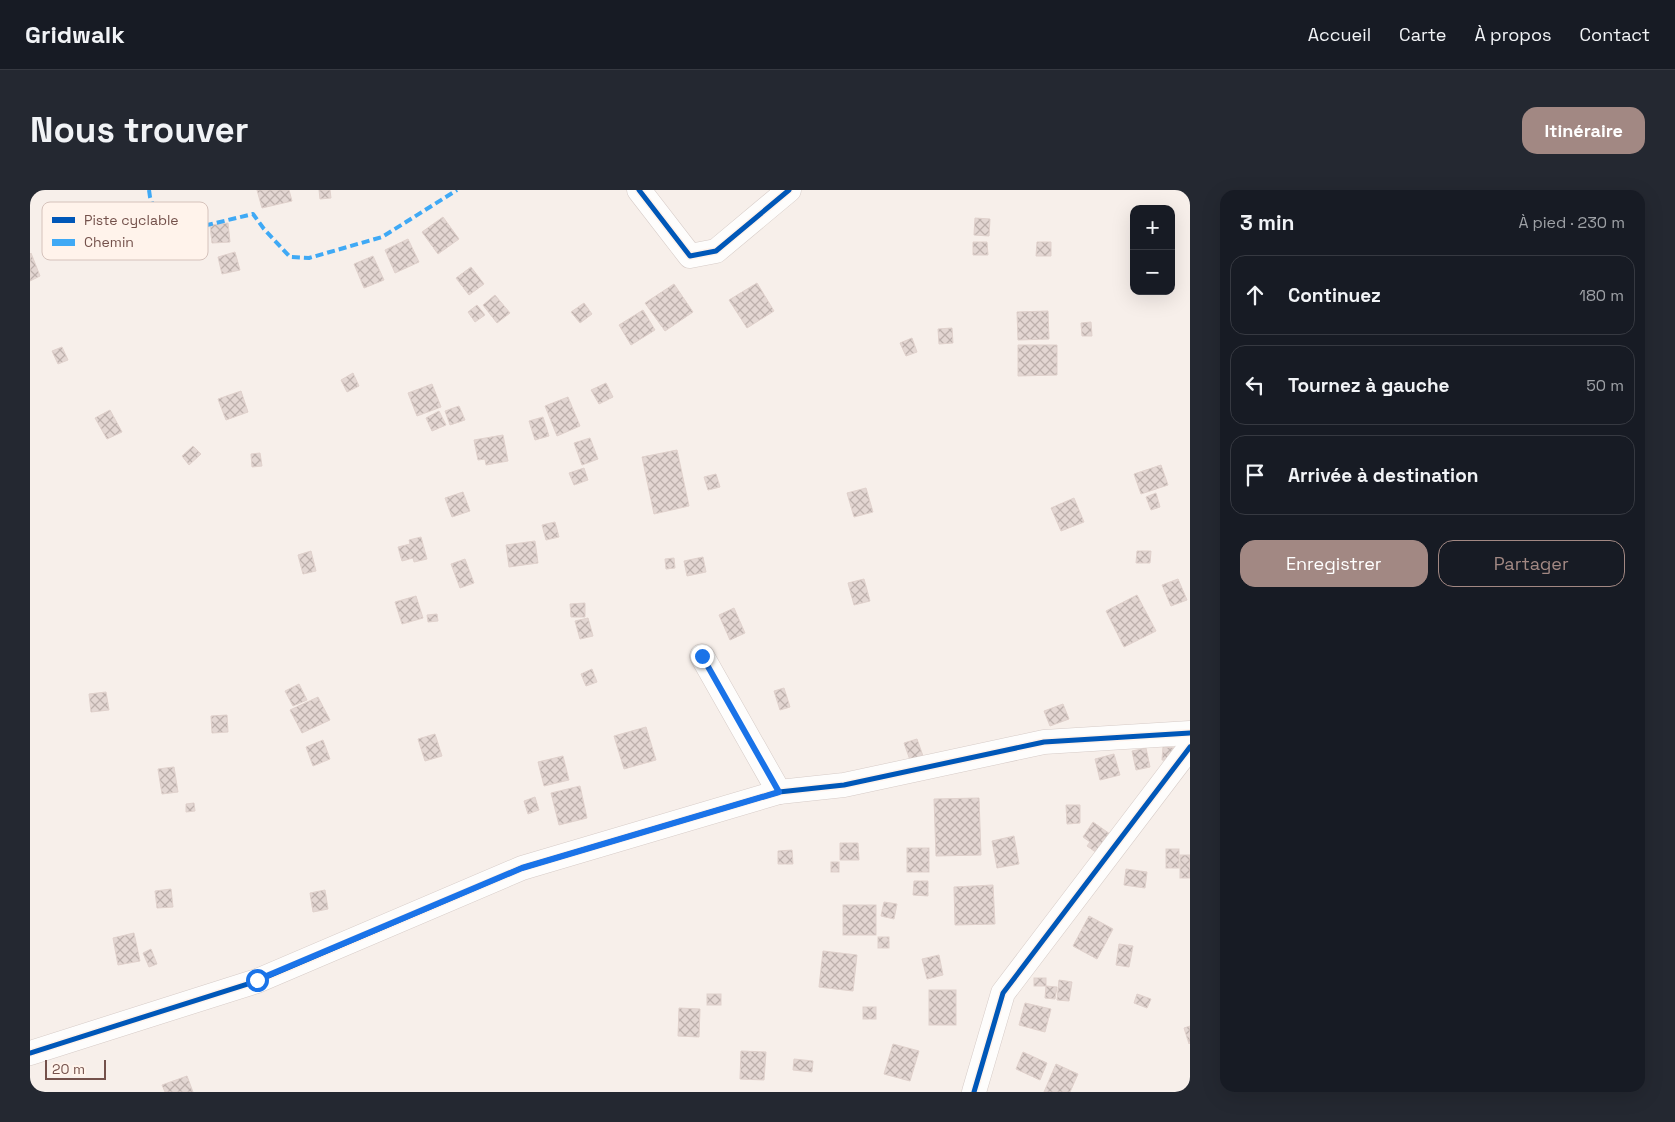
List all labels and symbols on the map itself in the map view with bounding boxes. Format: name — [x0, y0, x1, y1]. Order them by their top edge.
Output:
legend — [42, 202, 208, 260]
text: Piste cyclable — [84, 211, 179, 229]
text: Chemin — [84, 233, 134, 251]
route end — [691, 645, 714, 668]
route start — [246, 969, 269, 992]
scale bar — [45, 1057, 106, 1080]

